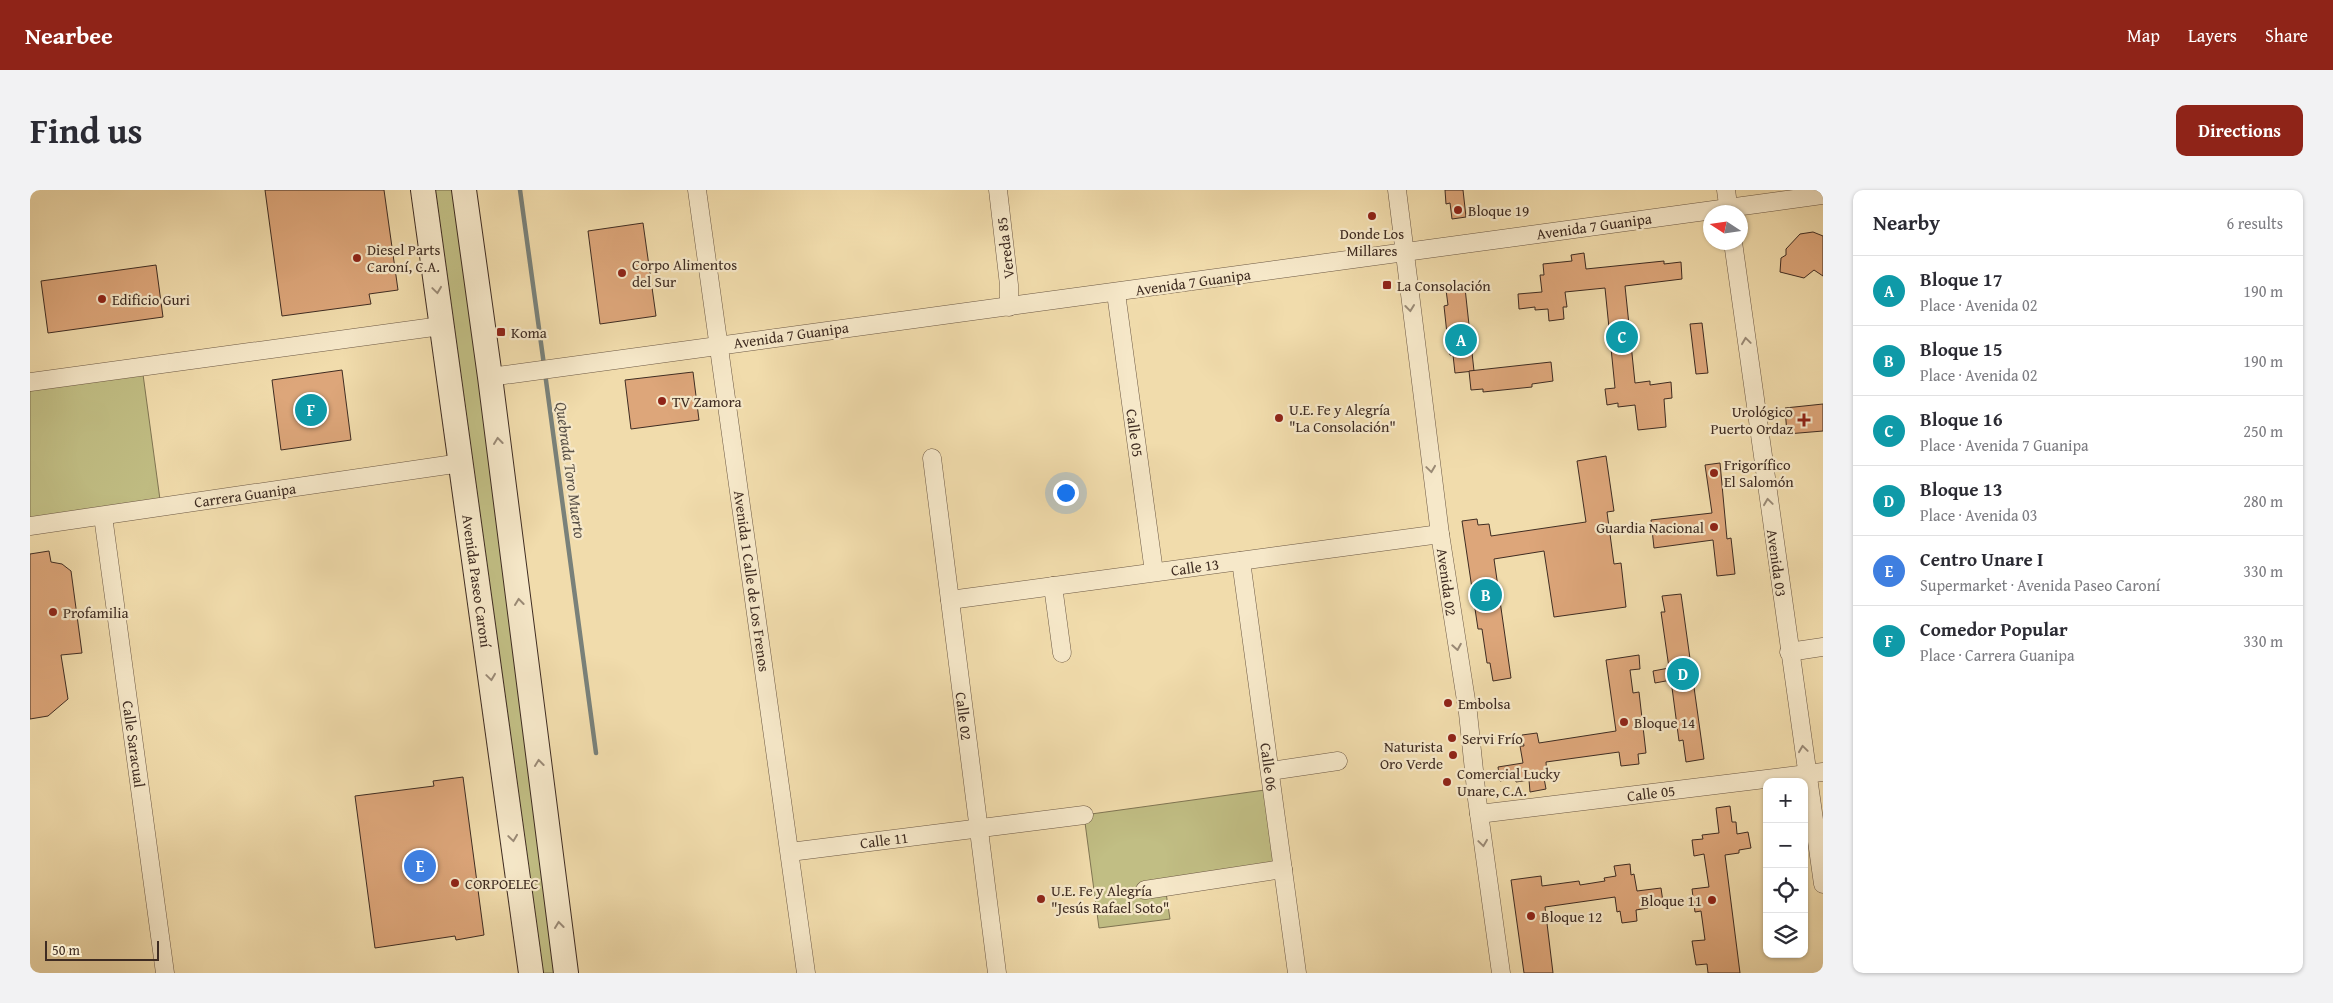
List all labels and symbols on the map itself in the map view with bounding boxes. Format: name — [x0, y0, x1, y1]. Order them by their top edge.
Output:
place label: Bloque 19 — [1468, 200, 1529, 221]
marker: Bloque 19 — [1452, 204, 1464, 216]
north arrow — [1703, 205, 1748, 250]
street label: Avenida 7 Guanipa — [1535, 208, 1653, 244]
marker: Donde Los Millares — [1366, 210, 1378, 222]
street label: Vereda 85 — [991, 216, 1019, 280]
place label: Donde Los Millares — [1340, 223, 1404, 261]
place label: Diesel Parts Caroní, C.A. — [367, 239, 441, 277]
marker: Diesel Parts Caroní, C.A. — [351, 252, 363, 264]
place label: Corpo Alimentos del Sur — [632, 254, 737, 292]
street label: Avenida 7 Guanipa — [1134, 264, 1252, 300]
marker: Corpo Alimentos del Sur — [616, 267, 628, 279]
place label: La Consolación — [1397, 275, 1491, 296]
marker: La Consolación — [1381, 279, 1393, 291]
one-way arrow — [431, 286, 441, 295]
place label: Edificio Guri — [112, 289, 190, 310]
marker: Edificio Guri — [96, 293, 108, 305]
one-way arrow — [1404, 304, 1415, 312]
street label: Avenida 7 Guanipa — [732, 317, 850, 353]
pin: C — [1606, 318, 1638, 356]
pin: A — [1445, 321, 1477, 359]
place label: Koma — [511, 322, 547, 343]
marker: Koma — [495, 326, 507, 338]
one-way arrow — [1742, 336, 1752, 345]
pin: F — [295, 391, 327, 429]
place label: TV Zamora — [672, 391, 742, 412]
marker: TV Zamora — [656, 395, 668, 407]
place label: U.E. Fe y Alegría "La Consolación" — [1289, 399, 1396, 437]
water label: Quebrada Toro Muerto — [550, 400, 592, 540]
place label: Urológico Puerto Ordaz — [1711, 401, 1793, 439]
street label: Calle 05 — [1121, 408, 1149, 458]
marker: U.E. Fe y Alegría "La Consolación" — [1273, 412, 1285, 424]
marker: Urológico Puerto Ordaz — [1797, 413, 1811, 427]
one-way arrow — [493, 437, 504, 445]
place label: Frigorífico El Salomón — [1724, 454, 1794, 492]
one-way arrow — [1425, 465, 1436, 473]
marker: Frigorífico El Salomón — [1708, 467, 1720, 479]
street label: Carrera Guanipa — [193, 477, 297, 513]
your location — [1053, 480, 1079, 506]
street label: Avenida 1 Calle de Los Frenos — [729, 489, 775, 673]
one-way arrow — [1764, 497, 1774, 506]
street label: Avenida Paseo Caroní — [457, 513, 497, 650]
place label: Guardia Nacional — [1596, 517, 1704, 538]
marker: Guardia Nacional — [1708, 521, 1720, 533]
street label: Avenida 03 — [1762, 528, 1792, 598]
street label: Avenida 02 — [1432, 547, 1462, 617]
street label: Calle 13 — [1170, 553, 1220, 581]
pin: B — [1470, 576, 1502, 614]
one-way arrow — [514, 598, 525, 606]
place label: Profamilia — [63, 602, 129, 623]
marker: Profamilia — [47, 606, 59, 618]
one-way arrow — [1451, 643, 1461, 652]
pin: D — [1667, 655, 1699, 693]
one-way arrow — [485, 672, 495, 681]
street label: Calle 02 — [951, 691, 977, 741]
place label: Embolsa — [1458, 693, 1511, 714]
marker: Embolsa — [1442, 697, 1454, 709]
street label: Calle Saracual — [118, 699, 150, 789]
place label: Bloque 14 — [1634, 712, 1695, 733]
marker: Bloque 14 — [1618, 716, 1630, 728]
place label: Servi Frío — [1462, 728, 1523, 749]
marker: Servi Frío — [1446, 732, 1458, 744]
place label: Naturista Oro Verde — [1380, 736, 1443, 774]
street label: Calle 06 — [1255, 742, 1283, 792]
one-way arrow — [1798, 745, 1809, 753]
marker: Naturista Oro Verde — [1447, 749, 1459, 761]
one-way arrow — [534, 759, 545, 767]
place label: Comercial Lucky Unare, C.A. — [1457, 763, 1561, 801]
marker: Comercial Lucky Unare, C.A. — [1441, 776, 1453, 788]
street label: Calle 05 — [1626, 780, 1676, 806]
street label: Calle 11 — [859, 827, 909, 853]
one-way arrow — [507, 834, 518, 842]
one-way arrow — [1477, 839, 1488, 847]
pin: E — [404, 847, 436, 885]
place label: CORPOELEC — [465, 873, 539, 894]
marker: CORPOELEC — [449, 877, 461, 889]
place label: U.E. Fe y Alegría "Jesús Rafael Soto" — [1051, 880, 1169, 918]
place label: Bloque 11 — [1641, 890, 1702, 911]
marker: U.E. Fe y Alegría "Jesús Rafael Soto" — [1035, 893, 1047, 905]
marker: Bloque 11 — [1706, 894, 1718, 906]
place label: Bloque 12 — [1541, 906, 1602, 927]
marker: Bloque 12 — [1525, 910, 1537, 922]
one-way arrow — [555, 920, 565, 929]
scale bar — [45, 938, 159, 961]

